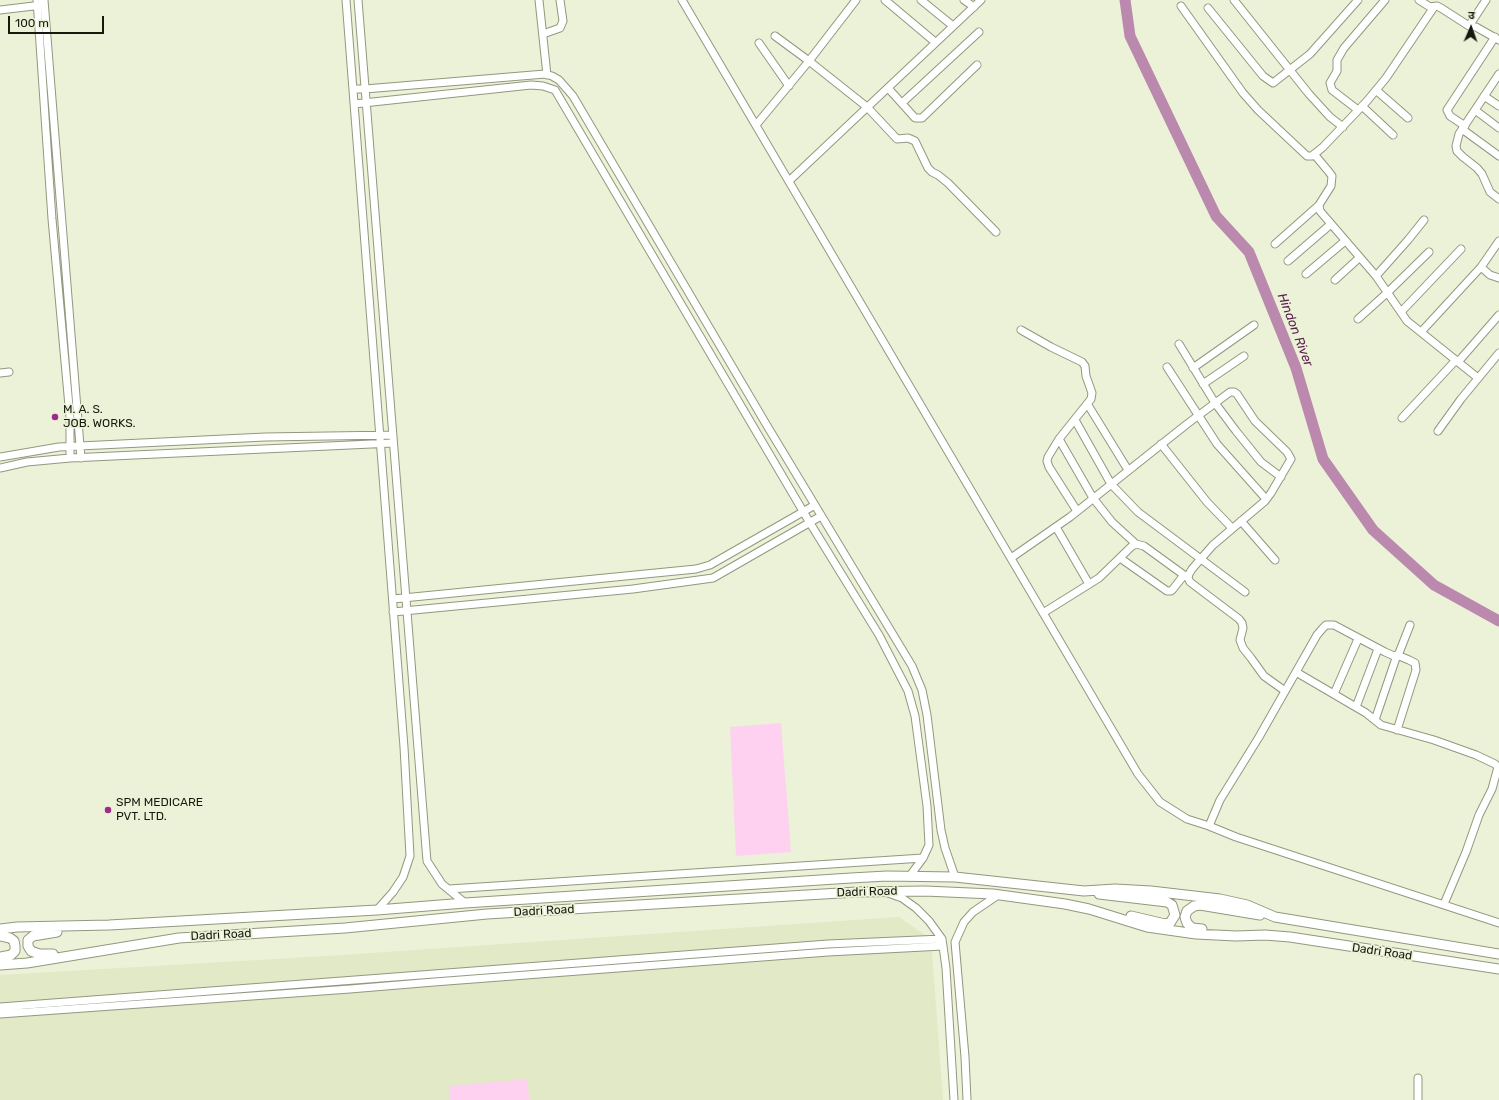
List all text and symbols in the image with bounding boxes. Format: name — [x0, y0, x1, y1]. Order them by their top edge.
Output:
scale bar — [10, 8, 106, 34]
north arrow — [1451, 8, 1491, 48]
text: उ — [1468, 9, 1475, 22]
text: 100 m — [15, 16, 49, 30]
water label: Hindon River — [1274, 291, 1316, 369]
place label: M. A. S. JOB. WORKS. — [63, 403, 136, 431]
marker: M. A. S. JOB. WORKS. — [50, 412, 60, 422]
place label: SPM MEDICARE PVT. LTD. — [116, 796, 203, 824]
marker: SPM MEDICARE PVT. LTD. — [103, 805, 113, 815]
street label: Dadri Road — [836, 884, 898, 900]
street label: Dadri Road — [513, 902, 575, 920]
street label: Dadri Road — [190, 926, 252, 944]
street label: Dadri Road — [1351, 941, 1413, 963]

